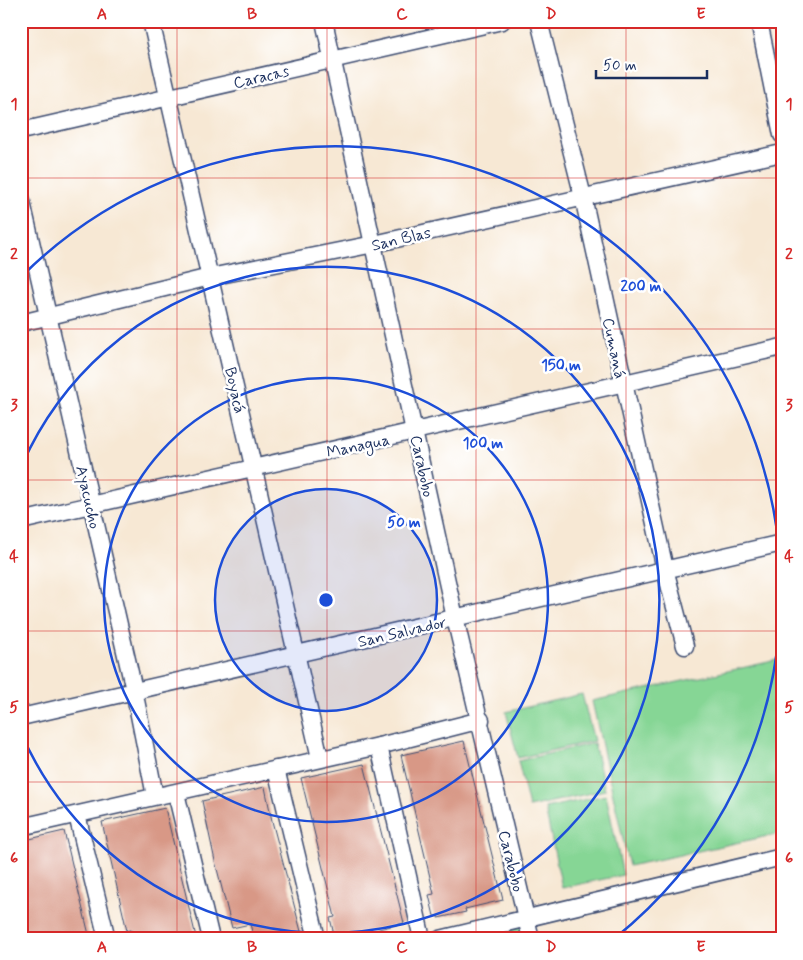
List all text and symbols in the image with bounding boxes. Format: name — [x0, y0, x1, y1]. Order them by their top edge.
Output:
text: A — [97, 4, 107, 25]
text: B — [247, 4, 257, 25]
text: C — [396, 4, 408, 25]
text: D — [545, 4, 557, 25]
text: E — [696, 4, 706, 25]
scale bar — [596, 48, 707, 80]
text: 50 m — [603, 56, 637, 76]
street label: Caracas — [231, 61, 291, 94]
text: 1 — [10, 94, 18, 115]
text: 1 — [785, 94, 793, 115]
street label: San Blas — [370, 222, 433, 256]
text: 2 — [10, 244, 18, 265]
text: 2 — [785, 244, 793, 265]
text: 200 m — [621, 277, 662, 297]
street label: Cumaná — [597, 316, 630, 381]
text: 150 m — [541, 356, 581, 376]
street label: Boyacá — [219, 365, 250, 416]
text: 3 — [10, 395, 18, 416]
text: 3 — [785, 395, 793, 416]
street label: Managua — [325, 430, 392, 464]
street label: Carabobo — [405, 433, 438, 499]
text: 100 m — [463, 434, 503, 454]
street label: Ayacucho — [70, 464, 105, 531]
text: 50 m — [387, 513, 421, 533]
text: 4 — [9, 546, 19, 567]
text: 4 — [784, 546, 794, 567]
centre of rings — [317, 591, 335, 609]
street label: San Salvador — [356, 612, 449, 653]
text: 5 — [9, 697, 19, 718]
text: 5 — [784, 697, 794, 718]
street label: Carabobo — [493, 828, 528, 894]
text: 6 — [10, 848, 18, 869]
text: 6 — [785, 848, 793, 869]
text: A — [97, 937, 107, 958]
text: B — [247, 937, 257, 958]
text: C — [396, 937, 408, 958]
text: D — [545, 937, 557, 958]
text: E — [696, 937, 706, 958]

